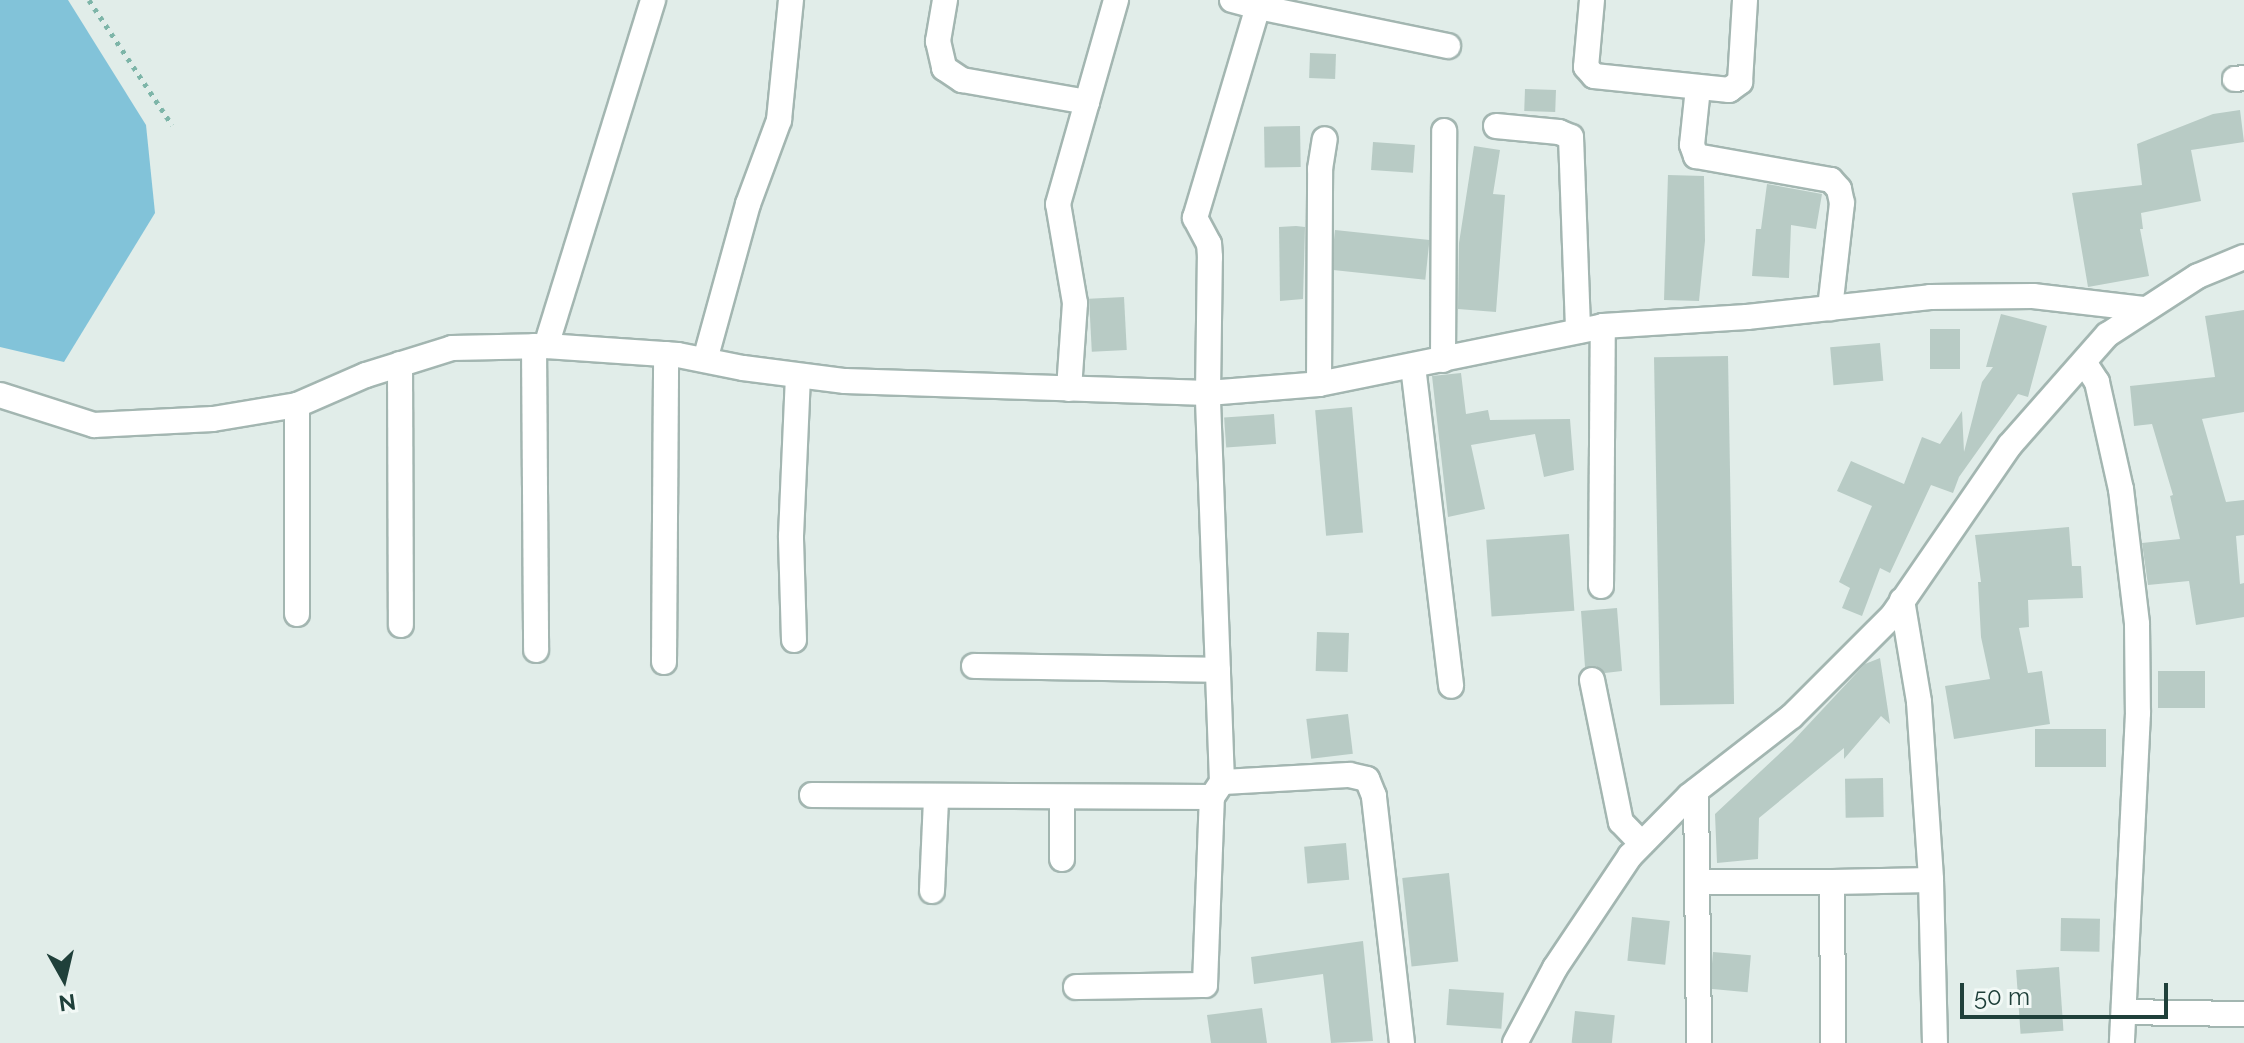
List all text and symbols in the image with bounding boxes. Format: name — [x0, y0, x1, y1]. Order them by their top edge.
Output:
north arrow — [24, 939, 104, 1019]
scale bar — [1964, 967, 2172, 1017]
text: 50 m — [1974, 982, 2030, 1011]
text: N — [57, 989, 77, 1017]

